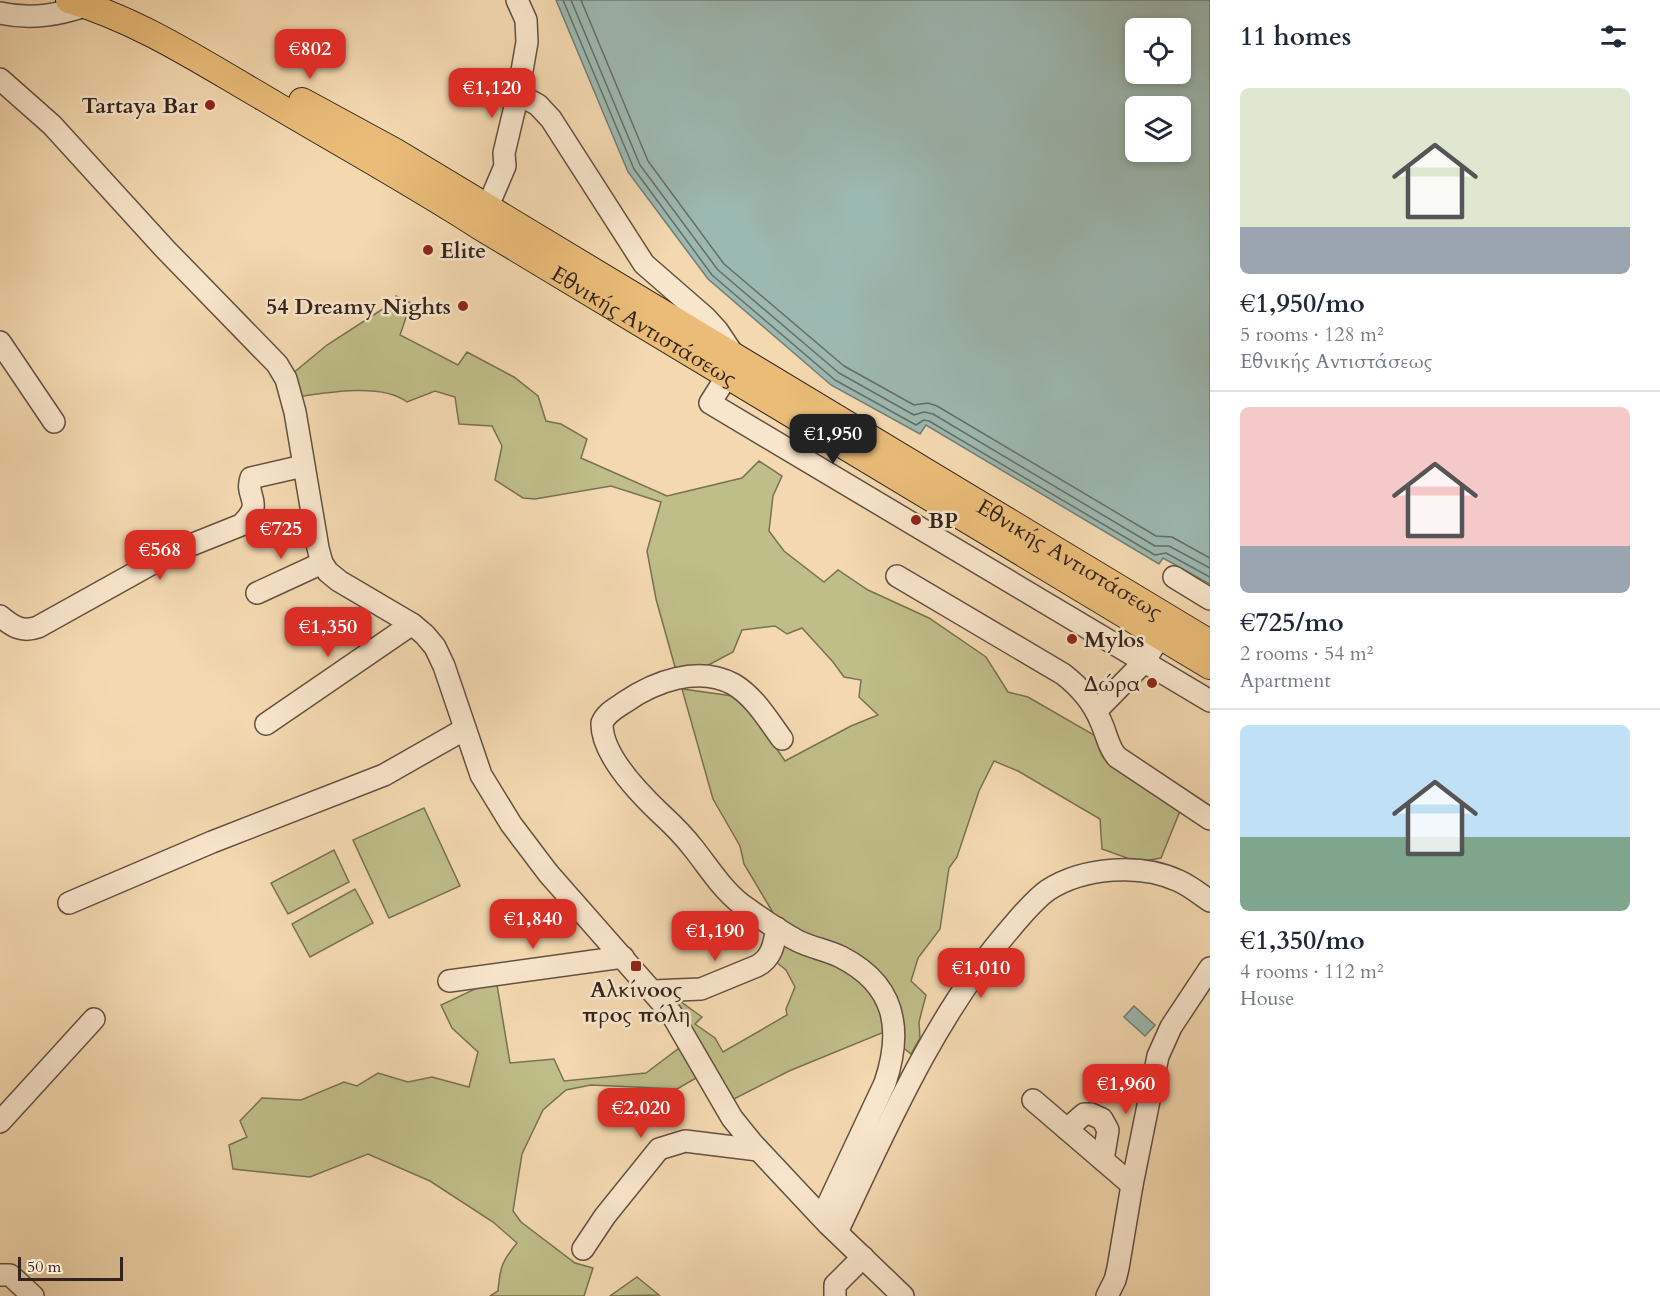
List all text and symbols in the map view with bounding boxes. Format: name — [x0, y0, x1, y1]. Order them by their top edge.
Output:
map controls — [1125, 18, 1191, 162]
button: locate — [1125, 18, 1191, 84]
text: 11 homes — [1240, 19, 1351, 54]
icon: filters — [1597, 20, 1630, 53]
pin: €802 — [274, 29, 346, 80]
text: €802 — [289, 35, 331, 62]
pin: €1,120 — [443, 68, 541, 119]
text: €1,120 — [463, 74, 521, 101]
place label: Tartaya Bar — [82, 91, 198, 121]
button: layers — [1125, 96, 1191, 162]
marker: Tartaya Bar — [203, 98, 217, 112]
icon: home — [1381, 127, 1489, 235]
place label: Elite — [440, 236, 486, 266]
marker: Elite — [421, 243, 435, 257]
street label: Εθνικής Αντιστάσεως — [545, 259, 742, 394]
text: €1,950/mo — [1240, 286, 1365, 321]
place label: 54 Dreamy Nights — [266, 292, 451, 322]
marker: 54 Dreamy Nights — [456, 299, 470, 313]
text: 5 rooms · 128 m² — [1240, 321, 1384, 348]
text: Εθνικής Αντιστάσεως — [1240, 348, 1432, 375]
pin: €1,950 — [784, 414, 882, 465]
text: €1,950 — [804, 420, 862, 447]
icon: home — [1381, 446, 1489, 554]
street label: Εθνικής Αντιστάσεως — [971, 492, 1168, 627]
place label: BP — [928, 506, 958, 536]
pin: €725 — [245, 509, 317, 560]
marker: BP — [909, 513, 923, 527]
text: €725 — [260, 515, 302, 542]
pin: €568 — [124, 530, 196, 581]
text: €568 — [139, 536, 181, 563]
text: €725/mo — [1240, 605, 1344, 640]
pin: €1,350 — [279, 607, 377, 658]
text: €1,350 — [299, 613, 357, 640]
place label: Mylos — [1084, 625, 1144, 655]
marker: Mylos — [1065, 632, 1079, 646]
text: 2 rooms · 54 m² — [1240, 640, 1373, 667]
text: Apartment — [1240, 667, 1331, 694]
place label: Δώρα — [1084, 669, 1140, 699]
marker: Δώρα — [1145, 676, 1159, 690]
icon: home — [1381, 764, 1489, 872]
pin: €1,840 — [484, 899, 582, 950]
text: €1,840 — [504, 905, 562, 932]
pin: €1,190 — [666, 911, 764, 962]
text: €1,190 — [686, 917, 744, 944]
text: €1,350/mo — [1240, 923, 1365, 958]
pin: €1,010 — [932, 948, 1030, 999]
text: €1,010 — [952, 954, 1010, 981]
text: 4 rooms · 112 m² — [1240, 958, 1384, 985]
marker: Αλκίνοος προς πόλη — [629, 959, 643, 973]
place label: Αλκίνοος προς πόλη — [582, 975, 690, 1030]
text: House — [1240, 985, 1294, 1012]
pin: €1,960 — [1077, 1064, 1175, 1115]
text: €1,960 — [1097, 1070, 1155, 1097]
pin: €2,020 — [592, 1088, 690, 1139]
text: €2,020 — [612, 1094, 670, 1121]
scale bar — [18, 1254, 123, 1282]
text: 50 m — [27, 1256, 61, 1278]

